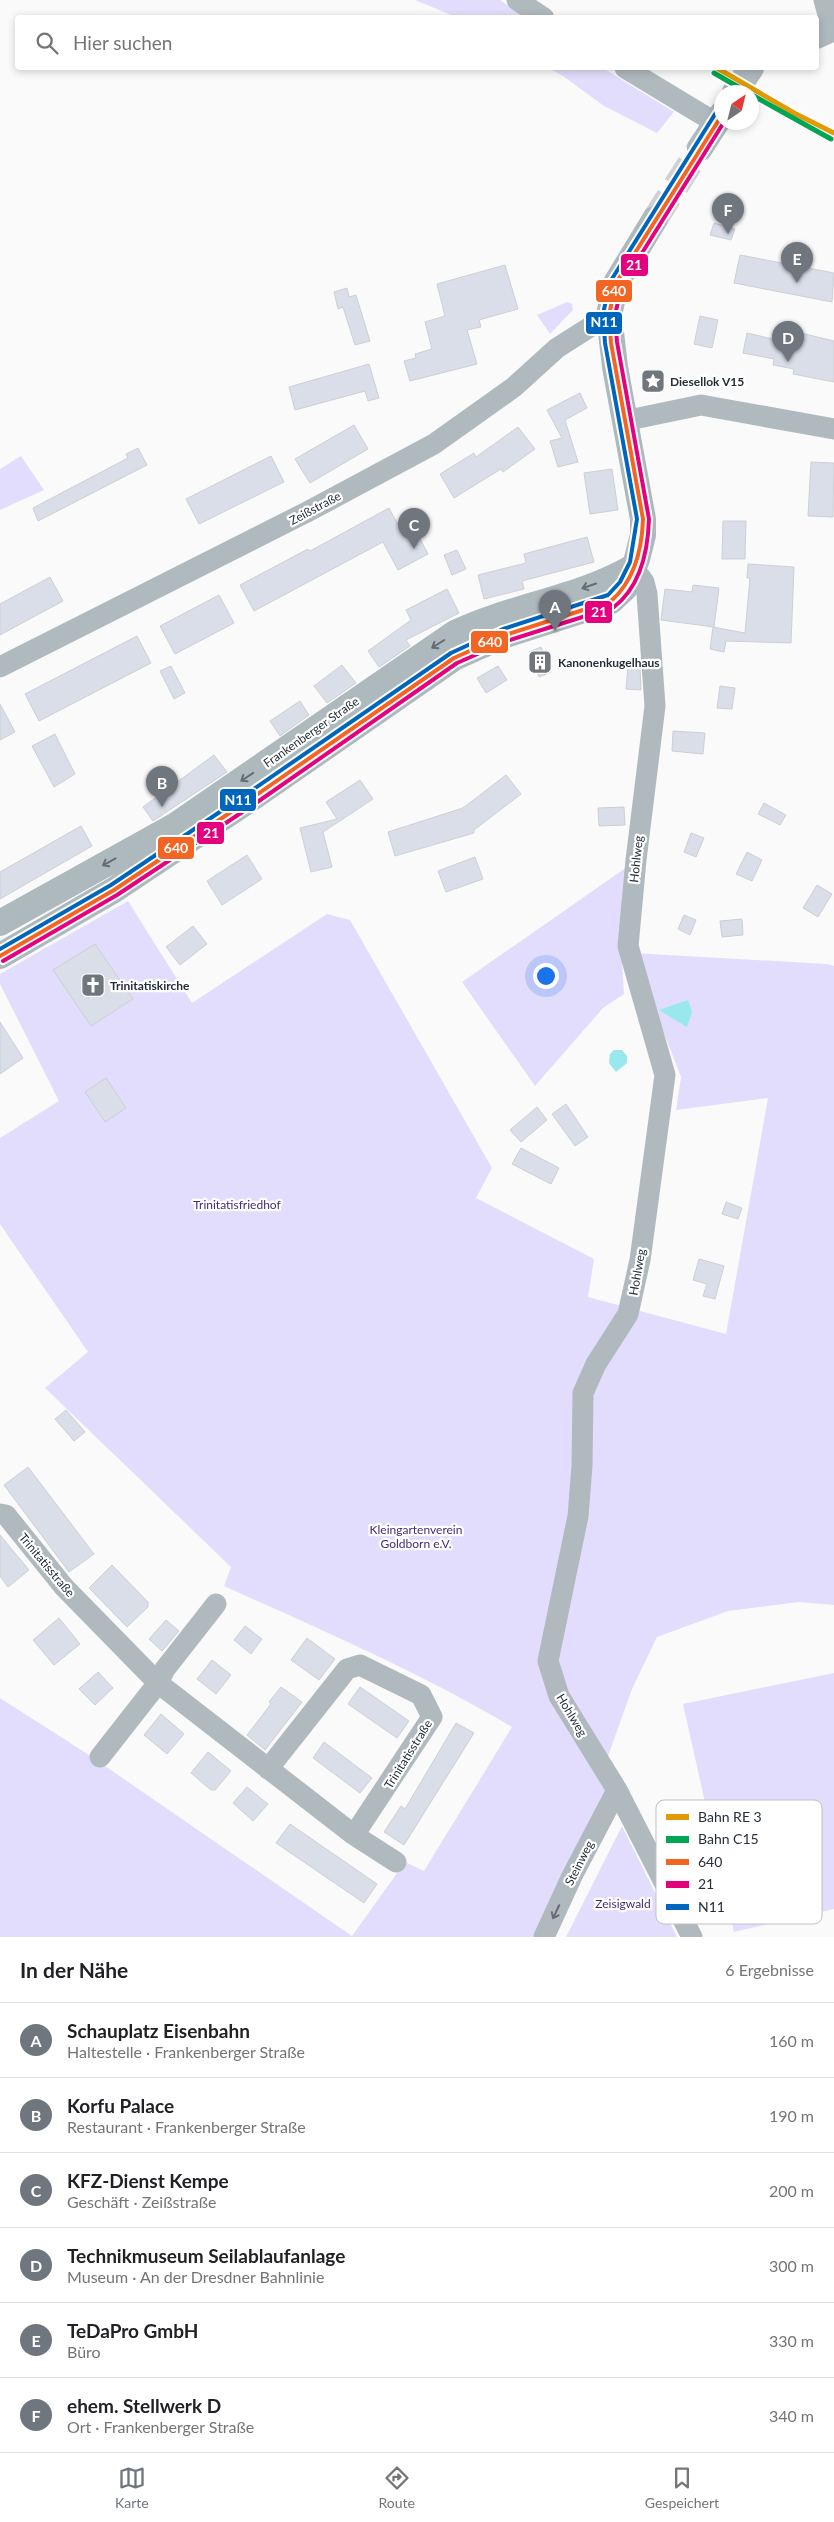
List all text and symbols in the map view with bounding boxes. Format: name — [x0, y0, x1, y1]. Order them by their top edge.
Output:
search box — [15, 15, 819, 70]
icon: search — [33, 29, 61, 57]
text: Hier suchen — [73, 31, 172, 54]
north arrow — [714, 85, 759, 130]
pin: F — [712, 193, 744, 234]
pin: E — [781, 242, 813, 283]
line badge: 21 — [620, 253, 649, 277]
text: 21 — [626, 256, 642, 273]
line badge: 640 — [595, 279, 633, 303]
text: 640 — [602, 282, 626, 299]
line badge: N11 — [585, 311, 623, 335]
text: N11 — [590, 313, 618, 330]
pin: D — [772, 321, 804, 362]
place icon: Diesellok V15 — [640, 368, 666, 394]
place label: Diesellok V15 — [670, 374, 744, 389]
street label: Zeißstraße — [287, 488, 343, 528]
pin: C — [398, 508, 430, 549]
one-way arrow — [581, 582, 597, 591]
pin: A — [539, 590, 571, 631]
line badge: 21 — [584, 600, 613, 624]
text: 21 — [591, 603, 607, 620]
line badge: 640 — [470, 630, 509, 654]
text: 640 — [478, 633, 502, 650]
one-way arrow — [431, 640, 445, 650]
building icon: Kanonenkugelhaus — [527, 649, 553, 675]
place label: Kanonenkugelhaus — [558, 655, 660, 670]
street label: Frankenberger Straße — [260, 693, 362, 771]
pin: B — [146, 766, 178, 807]
one-way arrow — [240, 772, 254, 782]
line badge: N11 — [219, 788, 257, 812]
text: N11 — [224, 791, 252, 808]
line badge: 21 — [196, 821, 225, 845]
text: 21 — [203, 824, 219, 841]
street label: Hohlweg — [626, 835, 646, 883]
line badge: 640 — [157, 836, 195, 860]
text: 640 — [164, 839, 188, 856]
one-way arrow — [101, 857, 116, 867]
your location — [533, 963, 559, 989]
church icon: Trinitatiskirche — [80, 972, 106, 998]
place label: Trinitatiskirche — [110, 978, 190, 993]
park label: Trinitatisfriedhof — [193, 1197, 282, 1212]
street label: Hohlweg — [626, 1247, 648, 1297]
park label: Kleingartenverein Goldborn e.V. — [370, 1522, 462, 1551]
street label: Trinitatisstraße — [16, 1530, 78, 1600]
street label: Hohlweg — [553, 1691, 591, 1739]
street label: Trinitatisstraße — [381, 1717, 435, 1791]
legend — [656, 1800, 822, 1924]
text: Bahn RE 3 — [698, 1808, 762, 1825]
text: Bahn C15 — [698, 1830, 759, 1847]
street label: Steinweg — [561, 1838, 597, 1888]
text: 640 — [698, 1853, 722, 1870]
text: 21 — [698, 1875, 714, 1892]
park label: Zeisigwald — [595, 1896, 651, 1911]
text: N11 — [698, 1898, 725, 1915]
one-way arrow — [550, 1904, 560, 1919]
text: In der Nähe — [20, 1957, 128, 1982]
text: 6 Ergebnisse — [725, 1960, 814, 1979]
text: Schauplatz Eisenbahn — [67, 2019, 250, 2042]
text: A — [30, 2031, 42, 2050]
text: 160 m — [769, 2031, 814, 2050]
text: Haltestelle · Frankenberger Straße — [67, 2042, 305, 2061]
text: Korfu Palace — [67, 2094, 174, 2117]
text: B — [31, 2106, 41, 2125]
text: 190 m — [769, 2106, 814, 2125]
text: Restaurant · Frankenberger Straße — [67, 2117, 306, 2136]
text: KFZ-Dienst Kempe — [67, 2169, 229, 2192]
text: C — [31, 2181, 41, 2200]
text: 200 m — [769, 2181, 814, 2200]
text: Geschäft · Zeißstraße — [67, 2192, 216, 2211]
text: Technikmuseum Seilablaufanlage — [67, 2244, 345, 2267]
text: D — [30, 2256, 42, 2275]
text: 300 m — [769, 2256, 814, 2275]
text: Museum · An der Dresdner Bahnlinie — [67, 2267, 324, 2286]
text: TeDaPro GmbH — [67, 2319, 198, 2342]
text: E — [31, 2331, 41, 2350]
text: 330 m — [769, 2331, 814, 2350]
text: Büro — [67, 2342, 101, 2361]
text: ehem. Stellwerk D — [67, 2394, 221, 2417]
text: F — [31, 2406, 41, 2425]
text: 340 m — [769, 2406, 814, 2425]
text: Ort · Frankenberger Straße — [67, 2417, 254, 2436]
tab: Karte — [115, 2464, 149, 2511]
tab: Route — [379, 2464, 415, 2511]
tab: Gespeichert — [645, 2464, 719, 2511]

